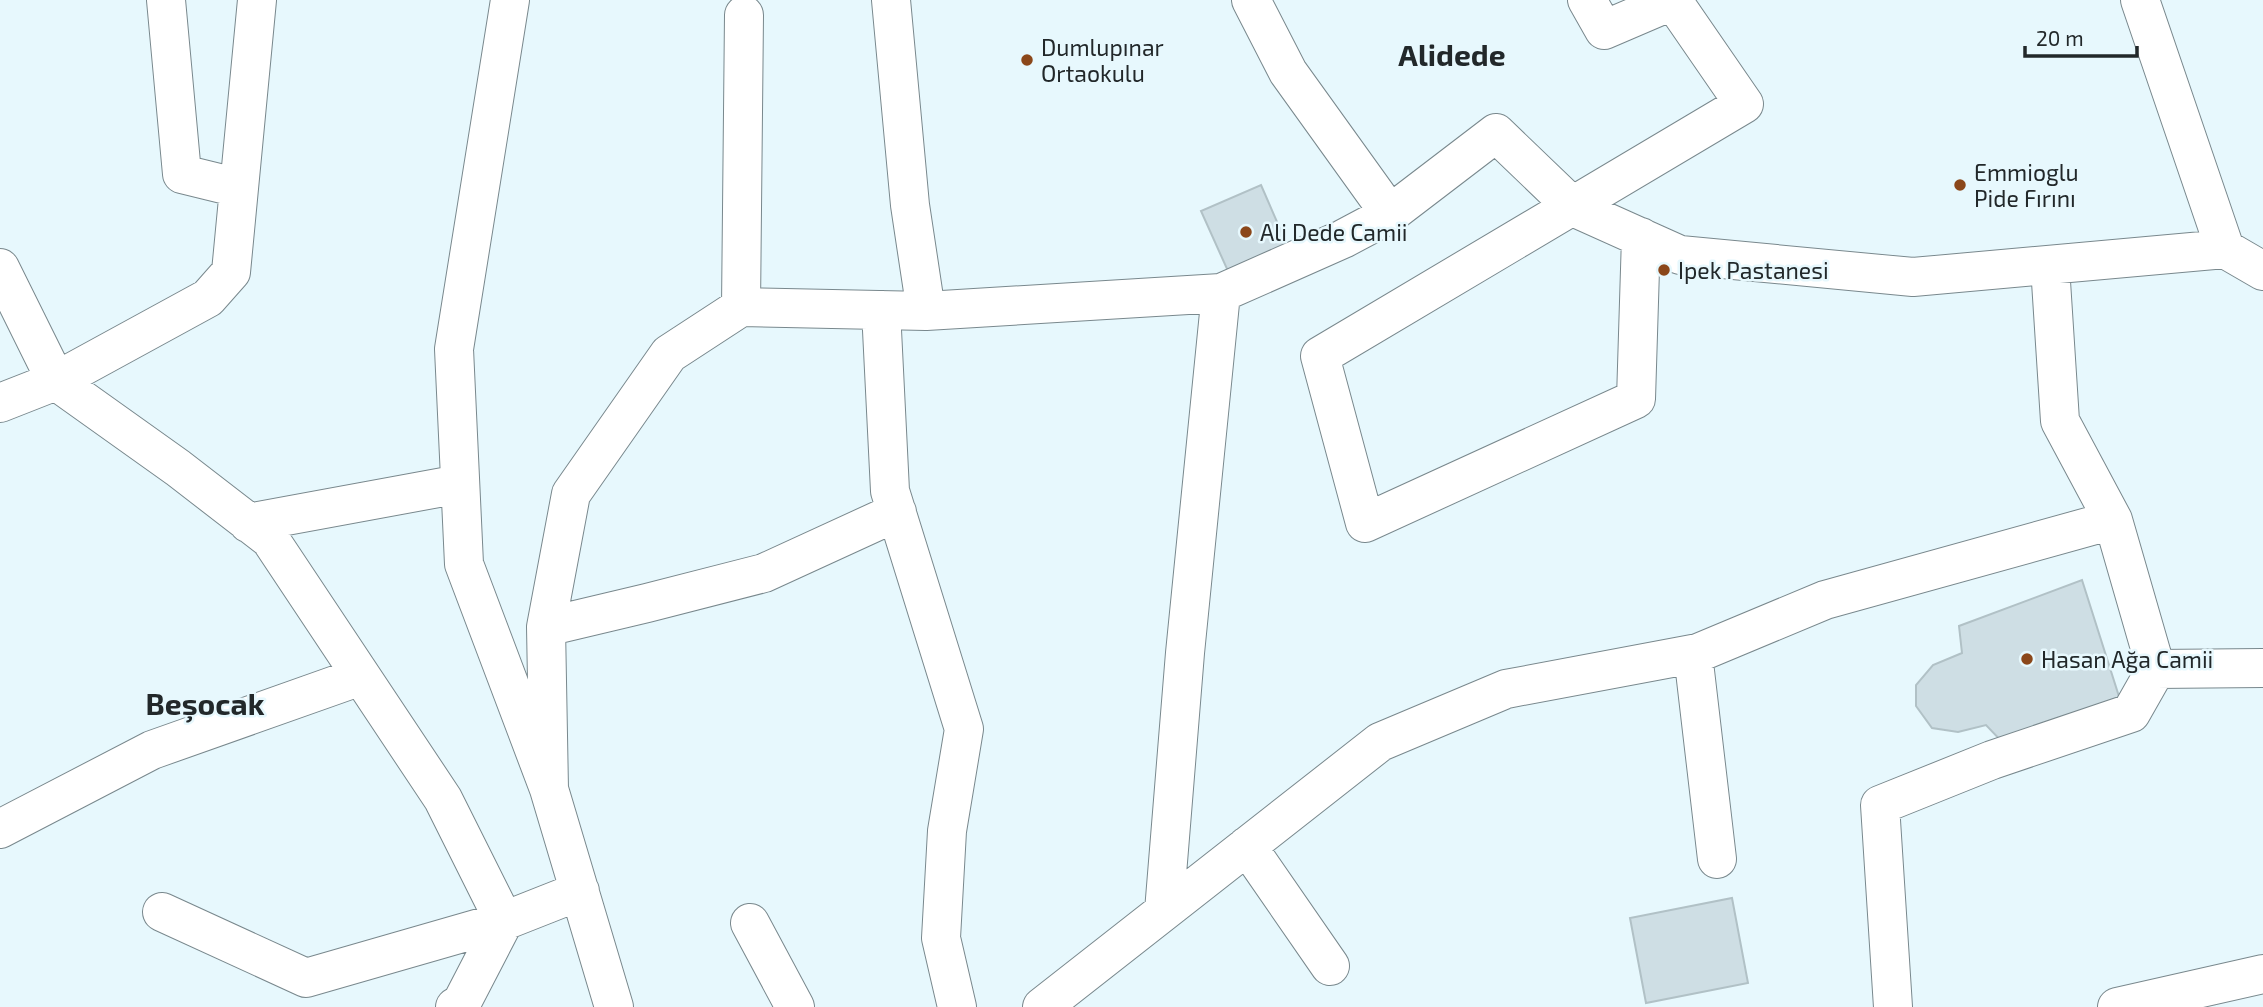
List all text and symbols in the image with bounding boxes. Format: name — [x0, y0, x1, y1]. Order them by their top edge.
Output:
scale bar — [2025, 14, 2137, 58]
text: 20 m — [2036, 25, 2084, 50]
place label: Dumlupınar Ortaokulu — [1041, 33, 1164, 87]
district label: Alidede — [1398, 36, 1506, 72]
marker: Dumlupınar Ortaokulu — [1019, 52, 1035, 68]
place label: Emmioglu Pide Fırını — [1974, 158, 2079, 212]
marker: Emmioglu Pide Fırını — [1952, 177, 1968, 193]
place label: Ali Dede Camii — [1260, 218, 1408, 246]
marker: Ali Dede Camii — [1238, 224, 1254, 240]
place label: Ipek Pastanesi — [1678, 256, 1829, 284]
marker: Ipek Pastanesi — [1656, 262, 1672, 278]
place label: Hasan Ağa Camii — [2041, 645, 2213, 673]
marker: Hasan Ağa Camii — [2019, 651, 2035, 667]
district label: Beşocak — [146, 685, 265, 723]

